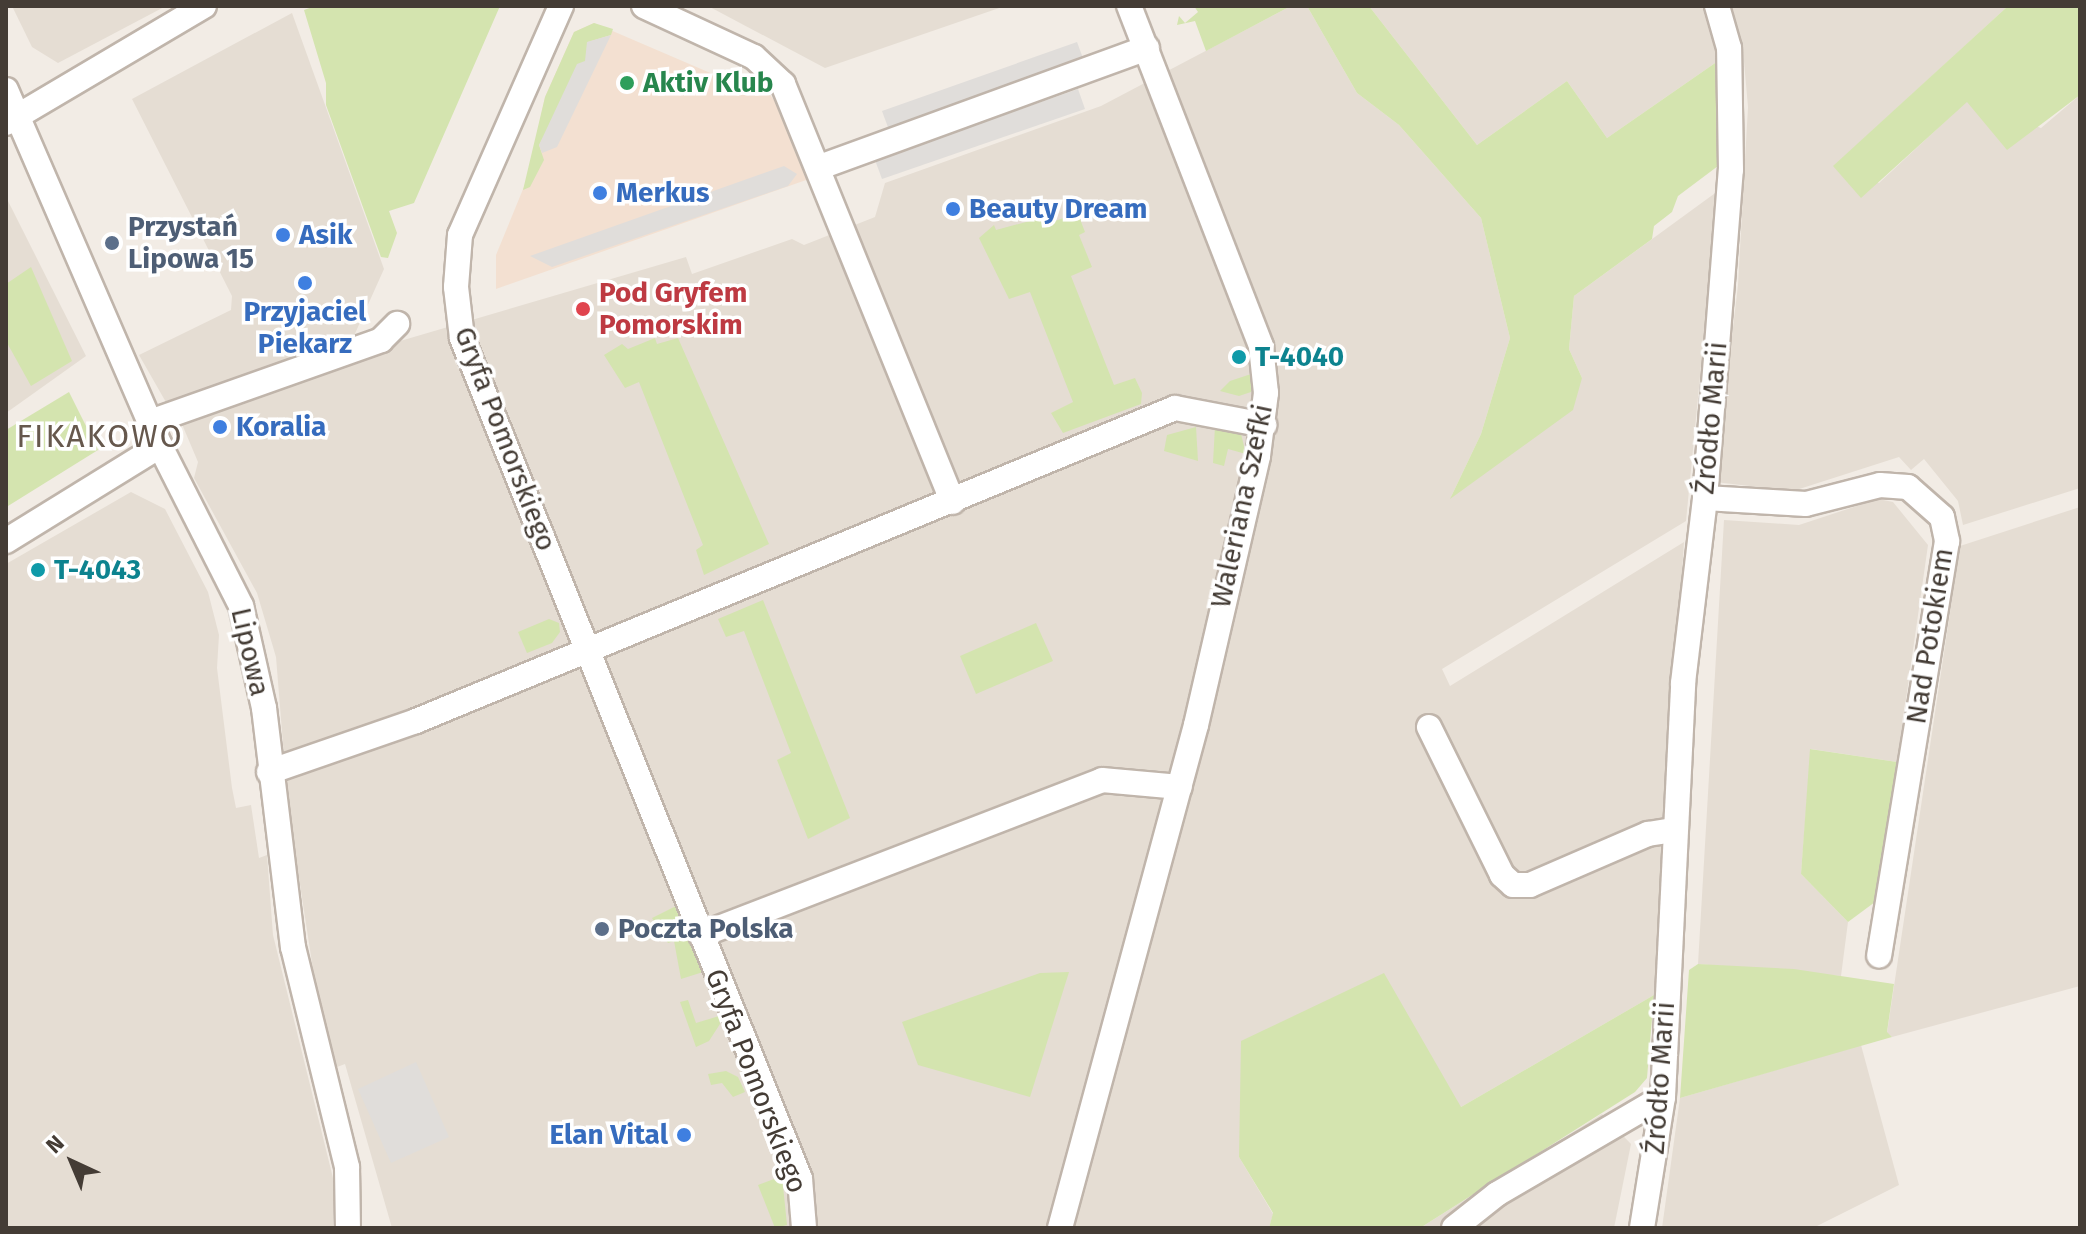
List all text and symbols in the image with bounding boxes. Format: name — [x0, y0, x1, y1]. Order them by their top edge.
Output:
place label: Aktiv Klub — [643, 66, 773, 100]
marker: Aktiv Klub — [618, 74, 636, 92]
place label: Merkus — [616, 176, 709, 210]
marker: Merkus — [591, 184, 609, 202]
place label: Beauty Dream — [969, 192, 1147, 226]
marker: Beauty Dream — [944, 200, 962, 218]
place label: Przystań Lipowa 15 — [128, 210, 254, 276]
place label: Asik — [299, 218, 352, 252]
marker: Asik — [274, 226, 292, 244]
marker: Przystań Lipowa 15 — [103, 234, 121, 252]
marker: Przyjaciel Piekarz — [296, 274, 314, 292]
place label: Pod Gryfem Pomorskim — [599, 276, 747, 342]
place label: Przyjaciel Piekarz — [244, 295, 366, 361]
marker: Pod Gryfem Pomorskim — [574, 300, 592, 318]
street label: Gryfa Pomorskiego — [447, 322, 563, 556]
place label: T-4040 — [1255, 340, 1344, 374]
street label: Źródło Marii — [1688, 340, 1734, 496]
marker: T-4040 — [1230, 348, 1248, 366]
street label: Waleriana Szefki — [1204, 401, 1280, 611]
place label: Koralia — [236, 410, 326, 444]
district label: FIKAKOWO — [16, 417, 184, 455]
marker: Koralia — [211, 418, 229, 436]
street label: Nad Potokiem — [1899, 546, 1961, 726]
place label: T-4043 — [54, 553, 141, 587]
marker: T-4043 — [29, 561, 47, 579]
street label: Lipowa — [224, 604, 276, 700]
place label: Poczta Polska — [618, 912, 794, 946]
marker: Poczta Polska — [593, 920, 611, 938]
street label: Gryfa Pomorskiego — [698, 964, 814, 1198]
street label: Źródło Marii — [1638, 1000, 1682, 1156]
place label: Elan Vital — [550, 1118, 668, 1152]
north arrow — [32, 1122, 112, 1202]
marker: Elan Vital — [675, 1126, 693, 1144]
text: N — [40, 1130, 70, 1159]

